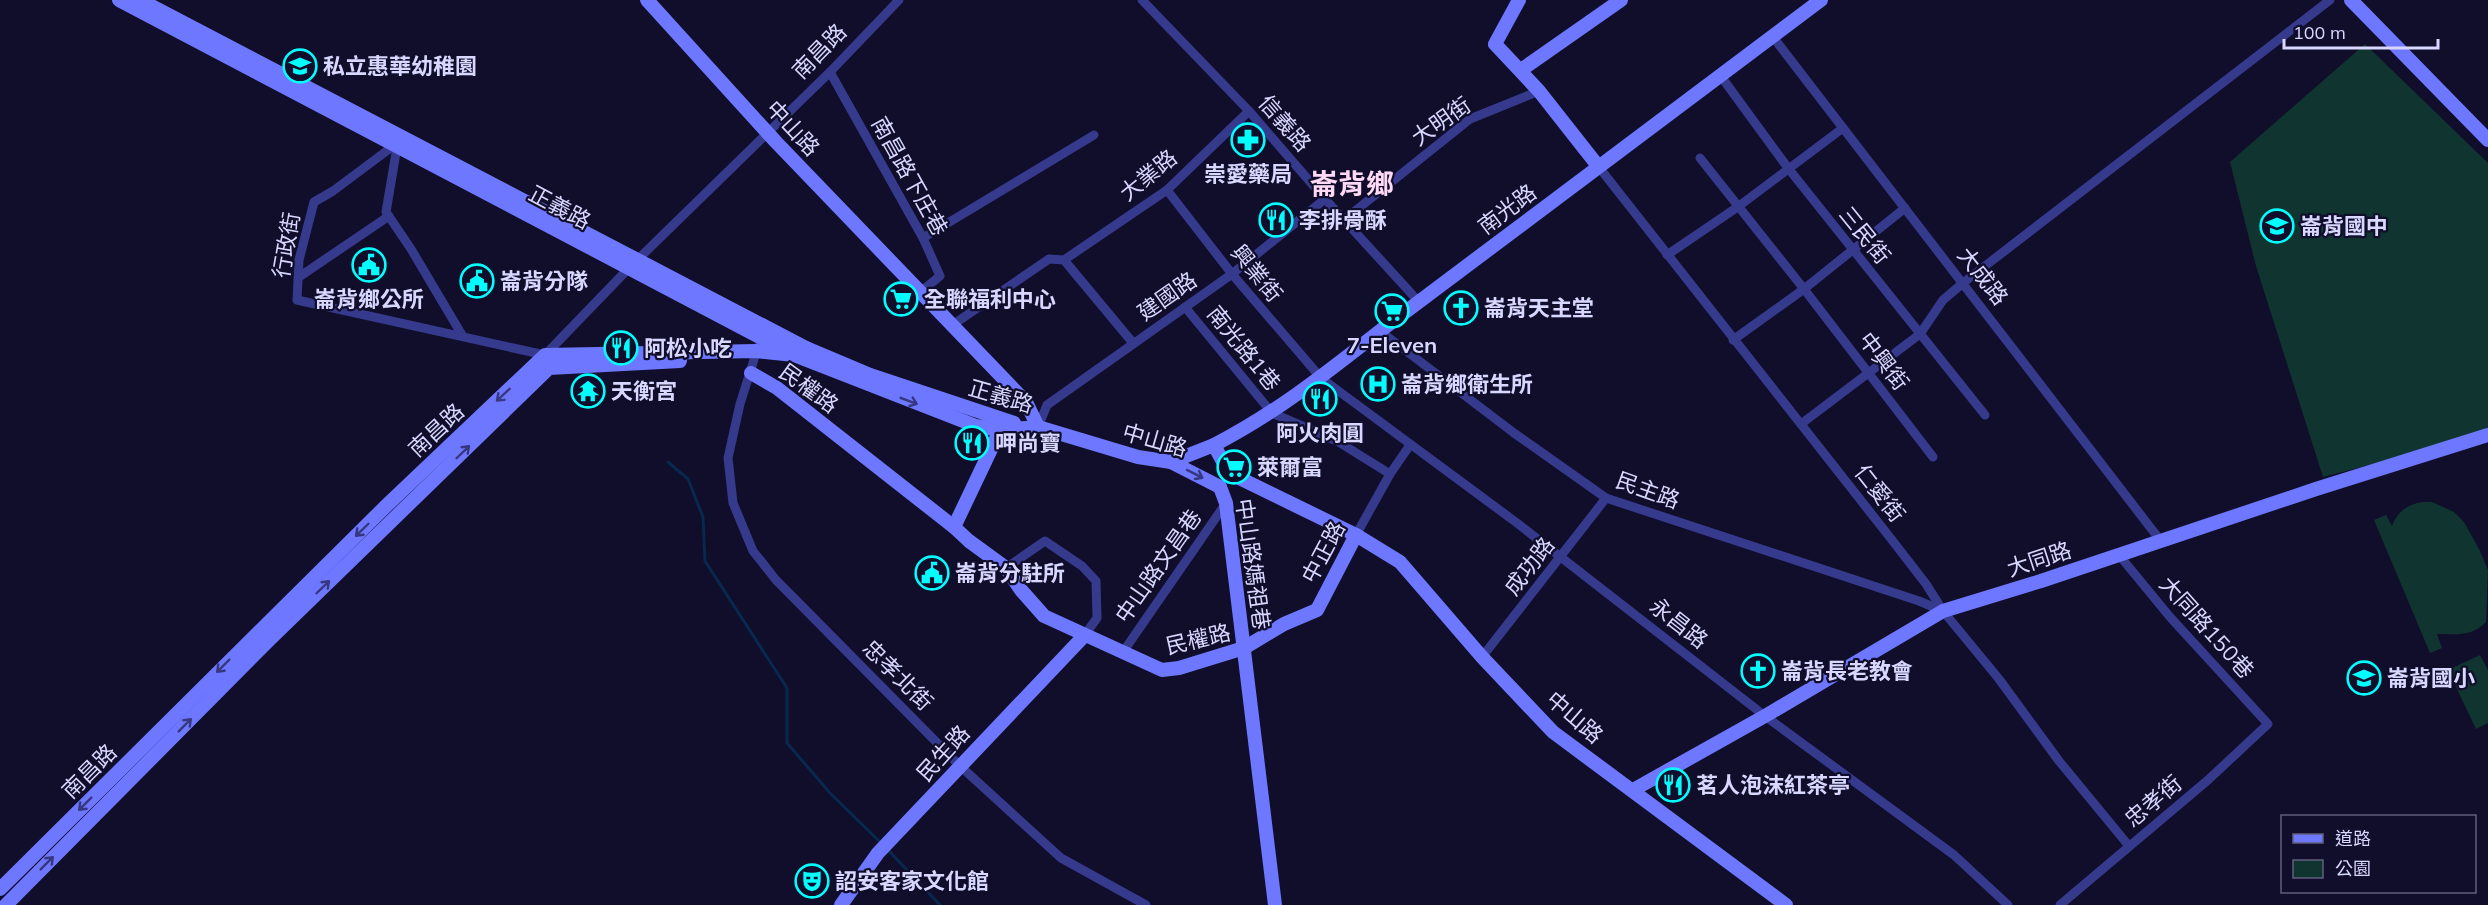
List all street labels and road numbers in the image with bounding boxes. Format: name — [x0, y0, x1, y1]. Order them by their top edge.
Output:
street label: 南昌路 — [786, 18, 852, 84]
street label: 信義路 — [1253, 89, 1317, 157]
street label: 大明街 — [1406, 91, 1476, 151]
street label: 中山路 — [760, 94, 826, 162]
street label: 南昌路下庄巷 — [866, 111, 954, 241]
street label: 大業路 — [1114, 143, 1182, 207]
street label: 南光路 — [1472, 178, 1542, 240]
street label: 正義路 — [524, 179, 596, 235]
street label: 三民街 — [1833, 201, 1897, 269]
street label: 行政街 — [266, 210, 306, 280]
street label: 興業街 — [1225, 239, 1289, 307]
street label: 大成路 — [1952, 241, 2014, 311]
street label: 建國路 — [1132, 266, 1202, 326]
street label: 南光路1巷 — [1201, 300, 1287, 396]
street label: 中興街 — [1853, 326, 1915, 396]
street label: 民權路 — [774, 357, 844, 419]
street label: 正義路 — [965, 373, 1037, 419]
street label: 南昌路 — [402, 397, 470, 463]
street label: 中山路 — [1119, 417, 1191, 463]
street label: 仁愛街 — [1849, 458, 1911, 528]
street label: 民主路 — [1612, 466, 1684, 514]
street label: 中山路媽祖巷 — [1230, 497, 1276, 631]
street label: 中山路文昌巷 — [1109, 504, 1207, 628]
street label: 中正路 — [1295, 516, 1351, 588]
street label: 成功路 — [1498, 531, 1560, 601]
street label: 大同路 — [2003, 535, 2075, 583]
street label: 大同路150巷 — [2154, 570, 2260, 684]
street label: 永昌路 — [1644, 592, 1714, 654]
street label: 民權路 — [1163, 618, 1233, 660]
street label: 忠孝北街 — [857, 634, 939, 716]
street label: 中山路 — [1541, 685, 1609, 749]
street label: 民生路 — [911, 719, 975, 787]
street label: 南昌路 — [56, 738, 122, 804]
street label: 忠孝街 — [2119, 769, 2187, 833]

